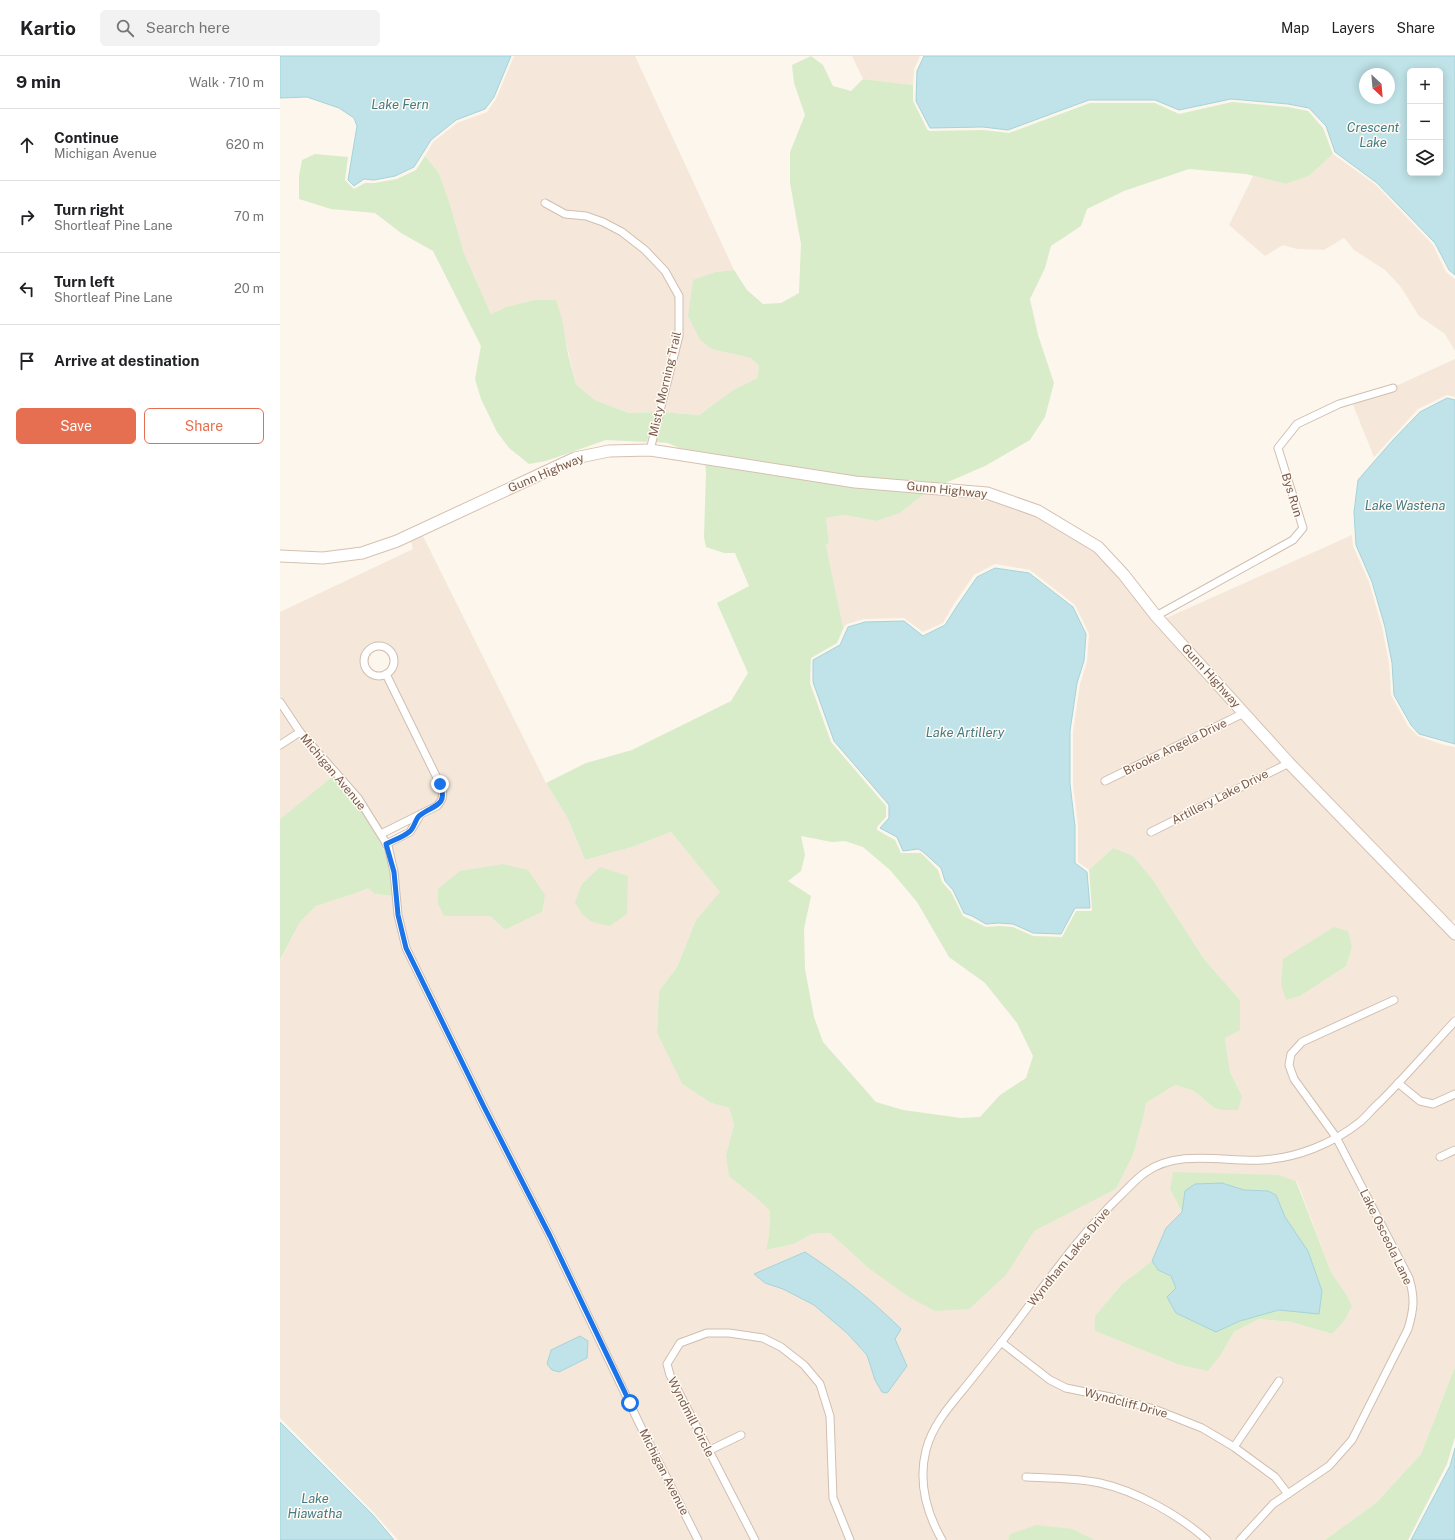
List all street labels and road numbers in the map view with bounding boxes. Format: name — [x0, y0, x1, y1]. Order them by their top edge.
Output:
street label: Misty Morning Trail — [646, 330, 684, 438]
street label: Gunn Highway — [506, 451, 587, 495]
street label: Bys Run — [1279, 471, 1305, 519]
street label: Gunn Highway — [906, 479, 989, 501]
street label: Gunn Highway — [1179, 641, 1244, 711]
street label: Brooke Angela Drive — [1121, 716, 1229, 778]
street label: Michigan Avenue — [297, 731, 369, 813]
street label: Artillery Lake Drive — [1169, 766, 1271, 827]
street label: Lake Osceola Lane — [1357, 1187, 1415, 1287]
street label: Wyndham Lakes Drive — [1025, 1205, 1113, 1309]
street label: Wyndmill Circle — [665, 1375, 717, 1460]
street label: Wyndcliff Drive — [1083, 1385, 1169, 1421]
street label: Michigan Avenue — [636, 1427, 692, 1518]

